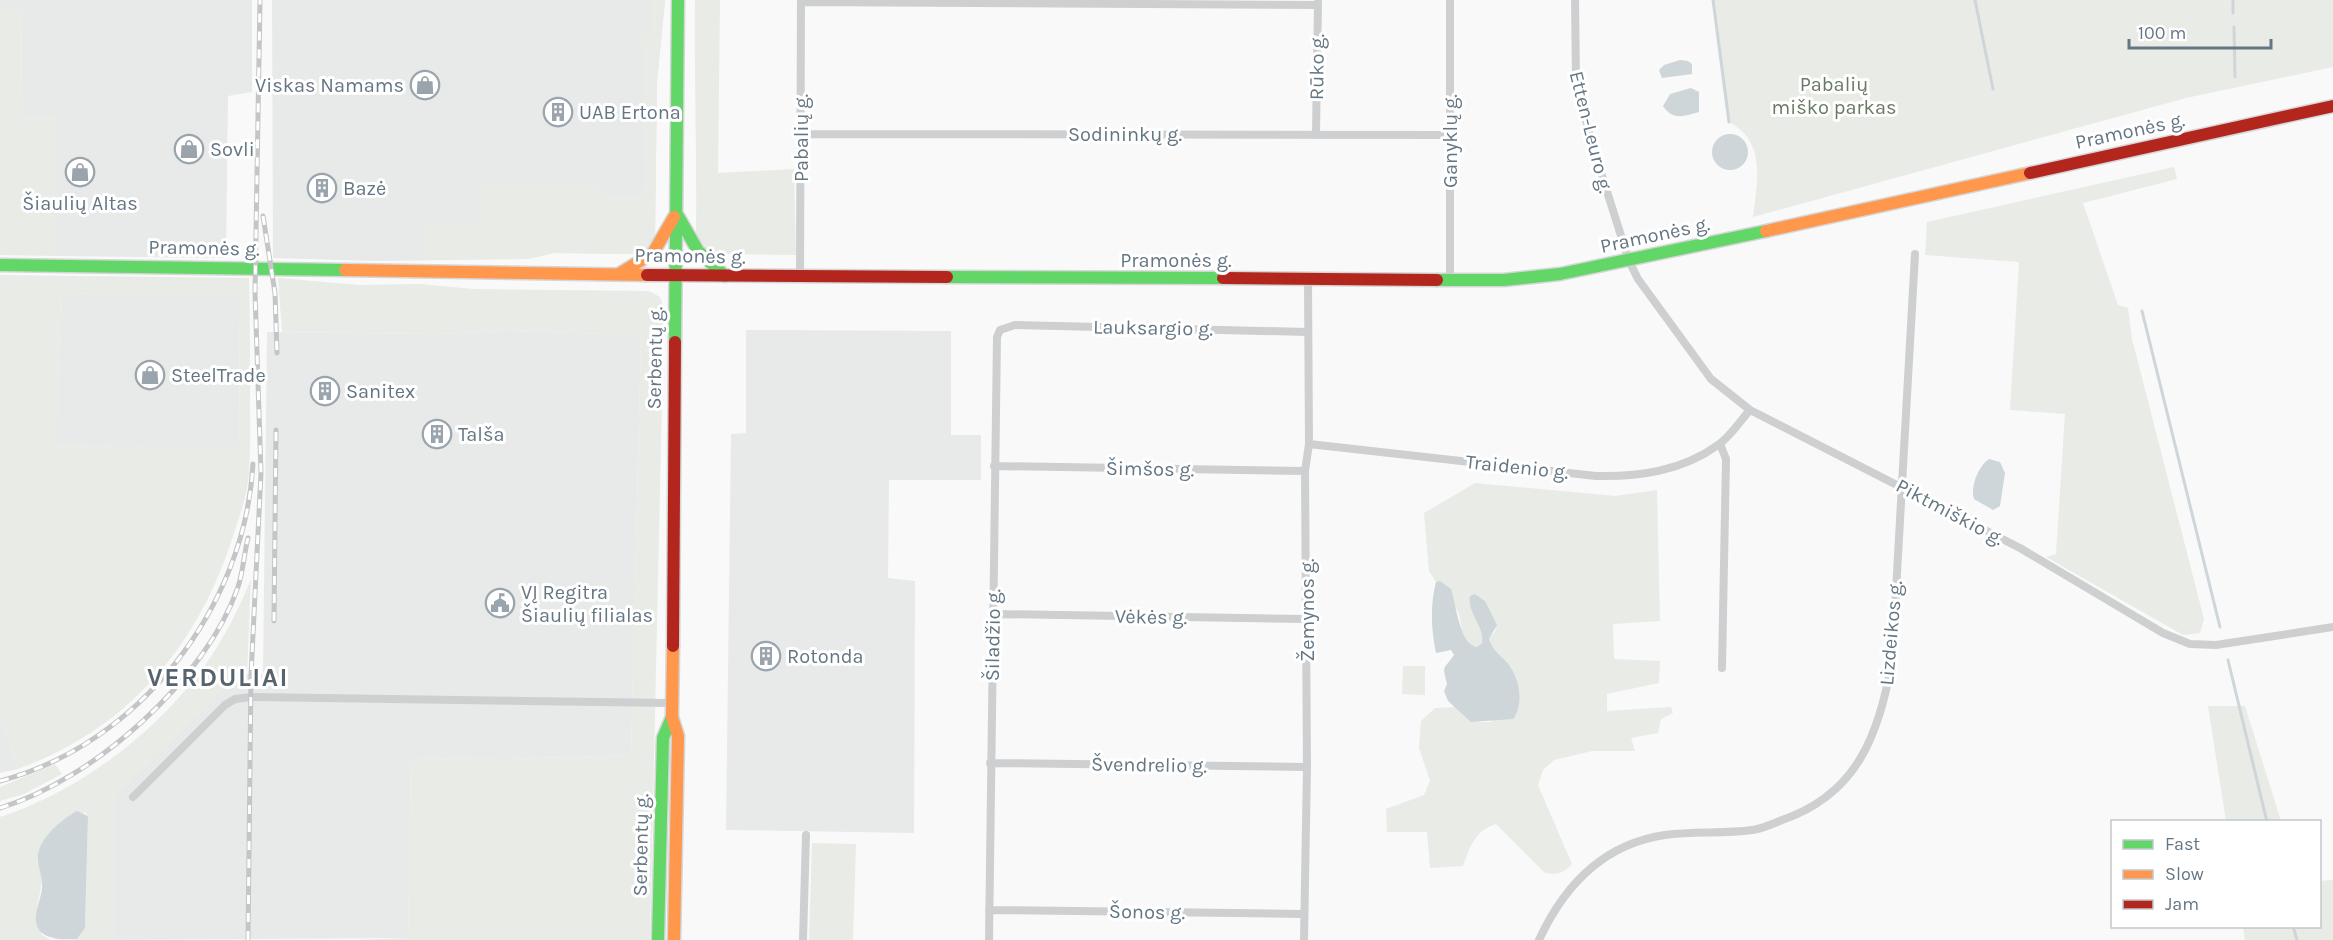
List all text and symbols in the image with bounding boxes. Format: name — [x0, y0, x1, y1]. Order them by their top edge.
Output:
scale bar — [2129, 12, 2272, 50]
text: 100 m — [2138, 22, 2186, 44]
street label: Rūko g. — [1305, 34, 1329, 100]
shop icon: Viskas Namams — [409, 69, 441, 101]
street label: Etten-Leuro g. — [1565, 69, 1617, 195]
park label: Pabalių miško parkas — [1772, 73, 1896, 119]
place label: Viskas Namams — [255, 74, 404, 97]
street label: Pabalių g. — [790, 94, 813, 182]
street label: Ganyklų g. — [1439, 94, 1462, 188]
building icon: UAB Ertona — [542, 96, 574, 128]
place label: UAB Ertona — [579, 101, 681, 124]
street label: Pramonės g. — [2073, 108, 2187, 154]
street label: Sodininkų g. — [1068, 123, 1182, 146]
shop icon: Sovli — [173, 133, 205, 165]
place label: Sovli — [210, 138, 255, 161]
shop icon: Šiaulių Altas — [64, 156, 96, 188]
building icon: Bazė — [306, 172, 338, 204]
place label: Bazė — [343, 177, 386, 200]
place label: Šiaulių Altas — [22, 191, 138, 215]
street label: Pramonės g. — [1598, 212, 1712, 258]
street label: Pramonės g. — [148, 236, 260, 260]
street label: Pramonės g. — [634, 244, 746, 268]
street label: Pramonės g. — [1120, 249, 1232, 272]
street label: Serbentų g. — [643, 306, 667, 410]
street label: Lauksargio g. — [1093, 315, 1213, 341]
shop icon: SteelTrade — [134, 359, 166, 391]
place label: SteelTrade — [171, 364, 266, 387]
building icon: Sanitex — [309, 375, 341, 407]
place label: Sanitex — [346, 380, 415, 403]
building icon: Talša — [421, 418, 453, 450]
place label: Talša — [458, 423, 504, 446]
street label: Traidenio g. — [1464, 450, 1570, 484]
street label: Šimšos g. — [1106, 456, 1194, 481]
street label: Piktmiškio g. — [1892, 474, 2008, 550]
street label: Žemynos g. — [1295, 558, 1319, 662]
street label: Lizdeikos g. — [1875, 580, 1907, 686]
place label: VĮ Regitra Šiaulių filialas — [521, 581, 653, 627]
public building icon: VĮ Regitra Šiaulių filialas — [484, 587, 516, 619]
street label: Šiladžio g. — [980, 589, 1005, 681]
street label: Vėkės g. — [1115, 605, 1187, 629]
building icon: Rotonda — [750, 640, 782, 672]
place label: Rotonda — [787, 645, 864, 668]
district label: VERDULIAI — [147, 662, 289, 693]
street label: Švendrelio g. — [1091, 751, 1207, 778]
street label: Serbentų g. — [629, 793, 653, 897]
legend — [2111, 820, 2321, 928]
text: Fast — [2165, 833, 2200, 855]
text: Slow — [2165, 863, 2204, 885]
text: Jam — [2165, 893, 2199, 915]
street label: Šonos g. — [1109, 899, 1185, 924]

